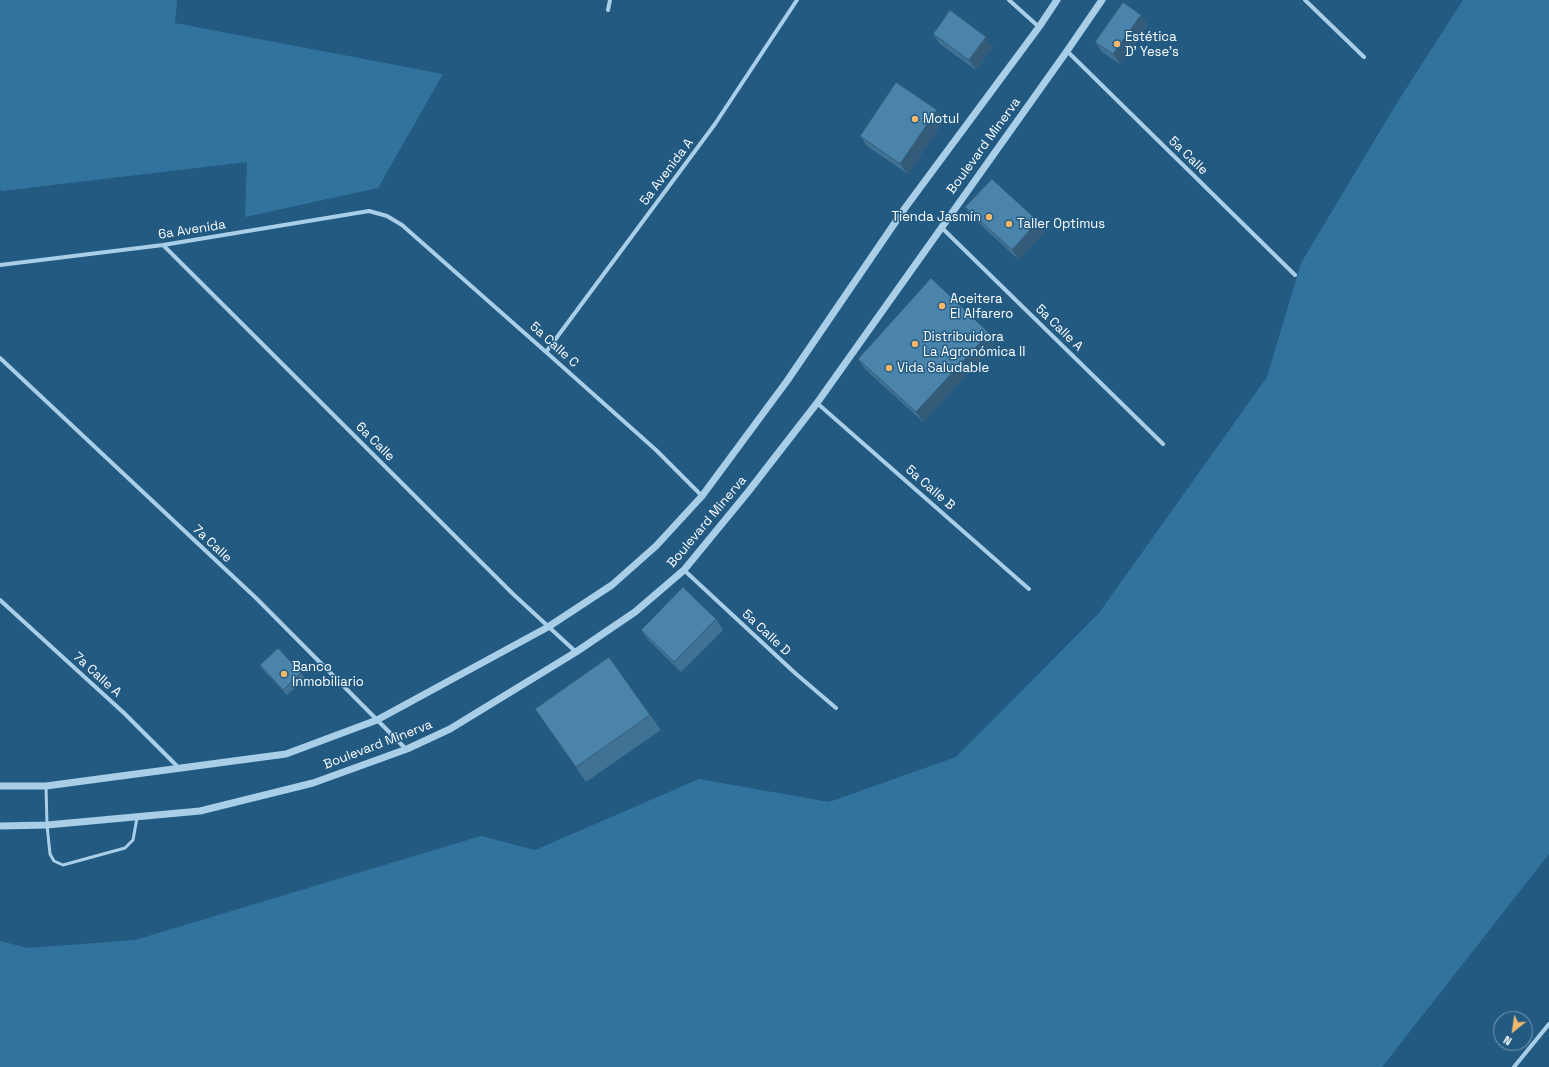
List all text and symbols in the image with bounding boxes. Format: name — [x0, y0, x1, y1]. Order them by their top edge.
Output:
place label: Estética D' Yese's — [1125, 29, 1179, 60]
marker: Estética D' Yese's — [1112, 39, 1122, 49]
street label: Boulevard Minerva — [944, 95, 1024, 197]
place label: Motul — [923, 111, 959, 127]
marker: Motul — [910, 114, 920, 124]
street label: 5a Calle — [1165, 134, 1211, 178]
street label: 5a Avenida A — [637, 136, 697, 208]
place label: Tienda Jasmín — [891, 209, 981, 225]
marker: Tienda Jasmín — [984, 212, 994, 222]
place label: Taller Optimus — [1017, 216, 1105, 232]
street label: 6a Avenida — [157, 217, 227, 243]
marker: Taller Optimus — [1004, 219, 1014, 229]
place label: Aceitera El Alfarero — [950, 291, 1013, 322]
marker: Aceitera El Alfarero — [937, 301, 947, 311]
street label: 5a Calle A — [1032, 302, 1086, 354]
street label: 5a Calle C — [526, 319, 582, 371]
place label: Distribuidora La Agronómica II — [923, 329, 1025, 360]
marker: Distribuidora La Agronómica II — [910, 339, 920, 349]
place label: Vida Saludable — [897, 360, 989, 376]
marker: Vida Saludable — [884, 363, 894, 373]
street label: 6a Calle — [352, 419, 398, 465]
street label: 5a Calle B — [902, 462, 958, 514]
street label: Boulevard Minerva — [664, 473, 750, 571]
street label: 7a Calle — [189, 522, 235, 566]
street label: 5a Calle D — [739, 607, 793, 659]
street label: 7a Calle A — [70, 649, 124, 701]
place label: Banco Inmobiliario — [292, 659, 364, 690]
marker: Banco Inmobiliario — [279, 669, 289, 679]
street label: Boulevard Minerva — [321, 717, 435, 773]
north arrow — [1493, 1011, 1533, 1051]
text: N — [1501, 1033, 1514, 1048]

